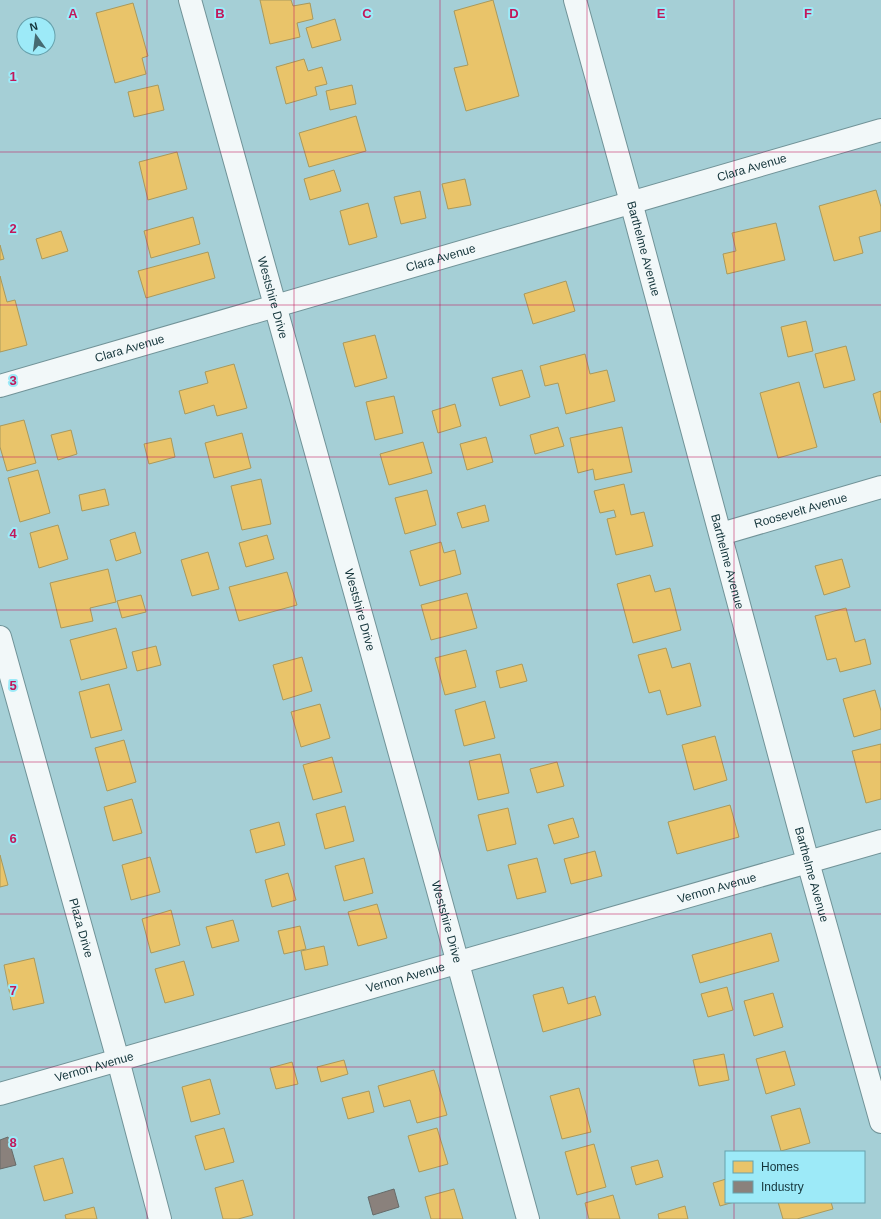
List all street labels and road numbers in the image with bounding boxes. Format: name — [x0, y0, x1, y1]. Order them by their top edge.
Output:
street label: Clara Avenue — [715, 151, 789, 184]
street label: Barthelme Avenue — [624, 200, 663, 298]
street label: Clara Avenue — [404, 241, 478, 275]
street label: Westshire Drive — [254, 255, 291, 341]
street label: Clara Avenue — [93, 331, 166, 365]
street label: Roosevelt Avenue — [752, 490, 849, 531]
street label: Barthelme Avenue — [708, 513, 747, 611]
street label: Westshire Drive — [342, 567, 378, 653]
street label: Barthelme Avenue — [792, 825, 832, 924]
street label: Vernon Avenue — [676, 870, 758, 906]
street label: Westshire Drive — [429, 879, 465, 965]
street label: Plaza Drive — [66, 896, 96, 960]
street label: Vernon Avenue — [365, 959, 447, 995]
street label: Vernon Avenue — [53, 1049, 136, 1085]

